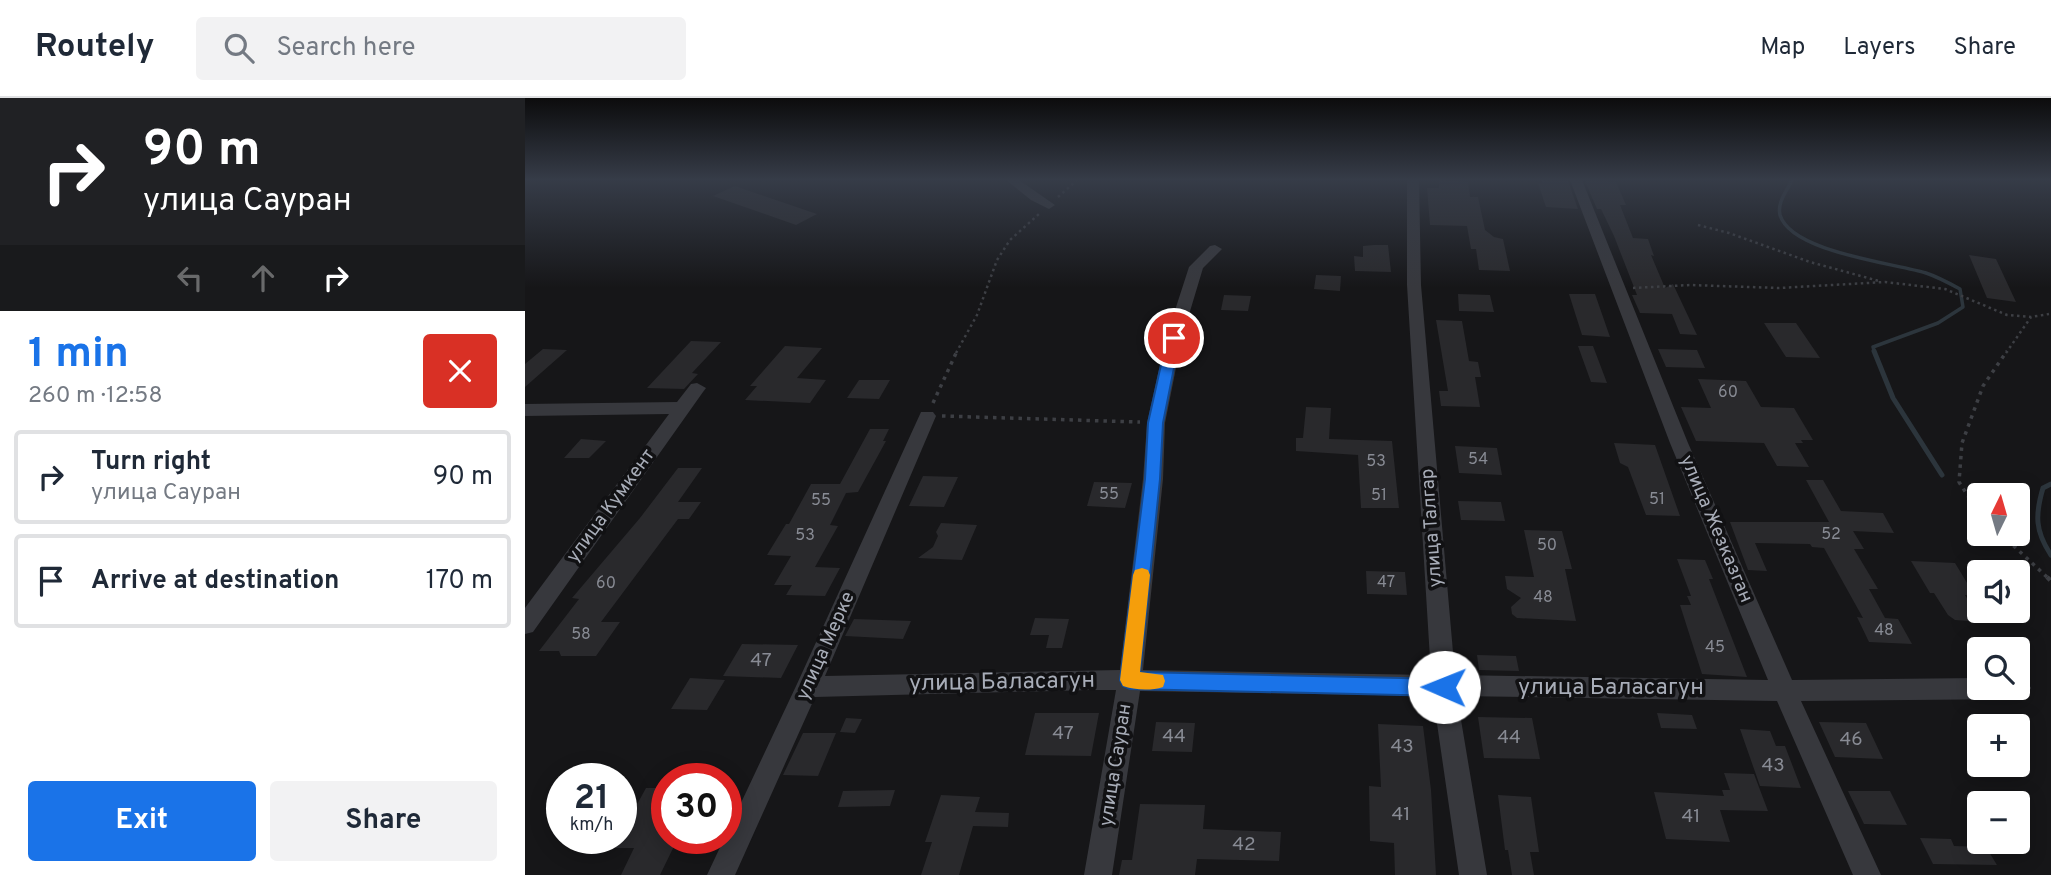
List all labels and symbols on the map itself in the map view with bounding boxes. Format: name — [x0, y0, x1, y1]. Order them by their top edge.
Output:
pin — [1144, 308, 1204, 368]
house number: 60 — [1718, 383, 1738, 403]
street label: улица Кумкент — [562, 444, 661, 568]
house number: 54 — [1468, 450, 1488, 470]
house number: 53 — [1366, 452, 1386, 472]
street label: улица Жезказган — [1674, 452, 1758, 606]
street label: улица Талгар — [1416, 468, 1448, 588]
north arrow — [1967, 483, 2030, 546]
house number: 55 — [1099, 485, 1119, 505]
house number: 51 — [1371, 486, 1387, 506]
house number: 51 — [1649, 490, 1665, 510]
house number: 55 — [811, 491, 831, 511]
house number: 52 — [1821, 525, 1841, 545]
house number: 53 — [795, 526, 815, 546]
house number: 50 — [1537, 536, 1557, 556]
house number: 47 — [1377, 573, 1395, 593]
house number: 60 — [596, 574, 616, 594]
street label: улица Мерке — [791, 588, 861, 704]
house number: 48 — [1533, 588, 1553, 608]
house number: 48 — [1874, 621, 1894, 641]
house number: 58 — [571, 625, 591, 645]
house number: 45 — [1705, 638, 1725, 658]
house number: 47 — [750, 649, 772, 673]
position arrow — [1407, 650, 1481, 724]
street label: улица Баласагун — [909, 667, 1095, 699]
street label: улица Баласагун — [1518, 674, 1704, 703]
street label: улица Сауран — [1094, 702, 1138, 828]
house number: 47 — [1052, 722, 1074, 746]
house number: 44 — [1162, 725, 1186, 749]
house number: 44 — [1497, 726, 1521, 750]
house number: 46 — [1839, 728, 1863, 752]
house number: 43 — [1390, 735, 1414, 759]
house number: 43 — [1761, 754, 1785, 778]
speed limit sign: 30 — [651, 763, 742, 854]
house number: 41 — [1392, 803, 1410, 827]
house number: 41 — [1682, 805, 1700, 829]
house number: 42 — [1232, 833, 1256, 857]

